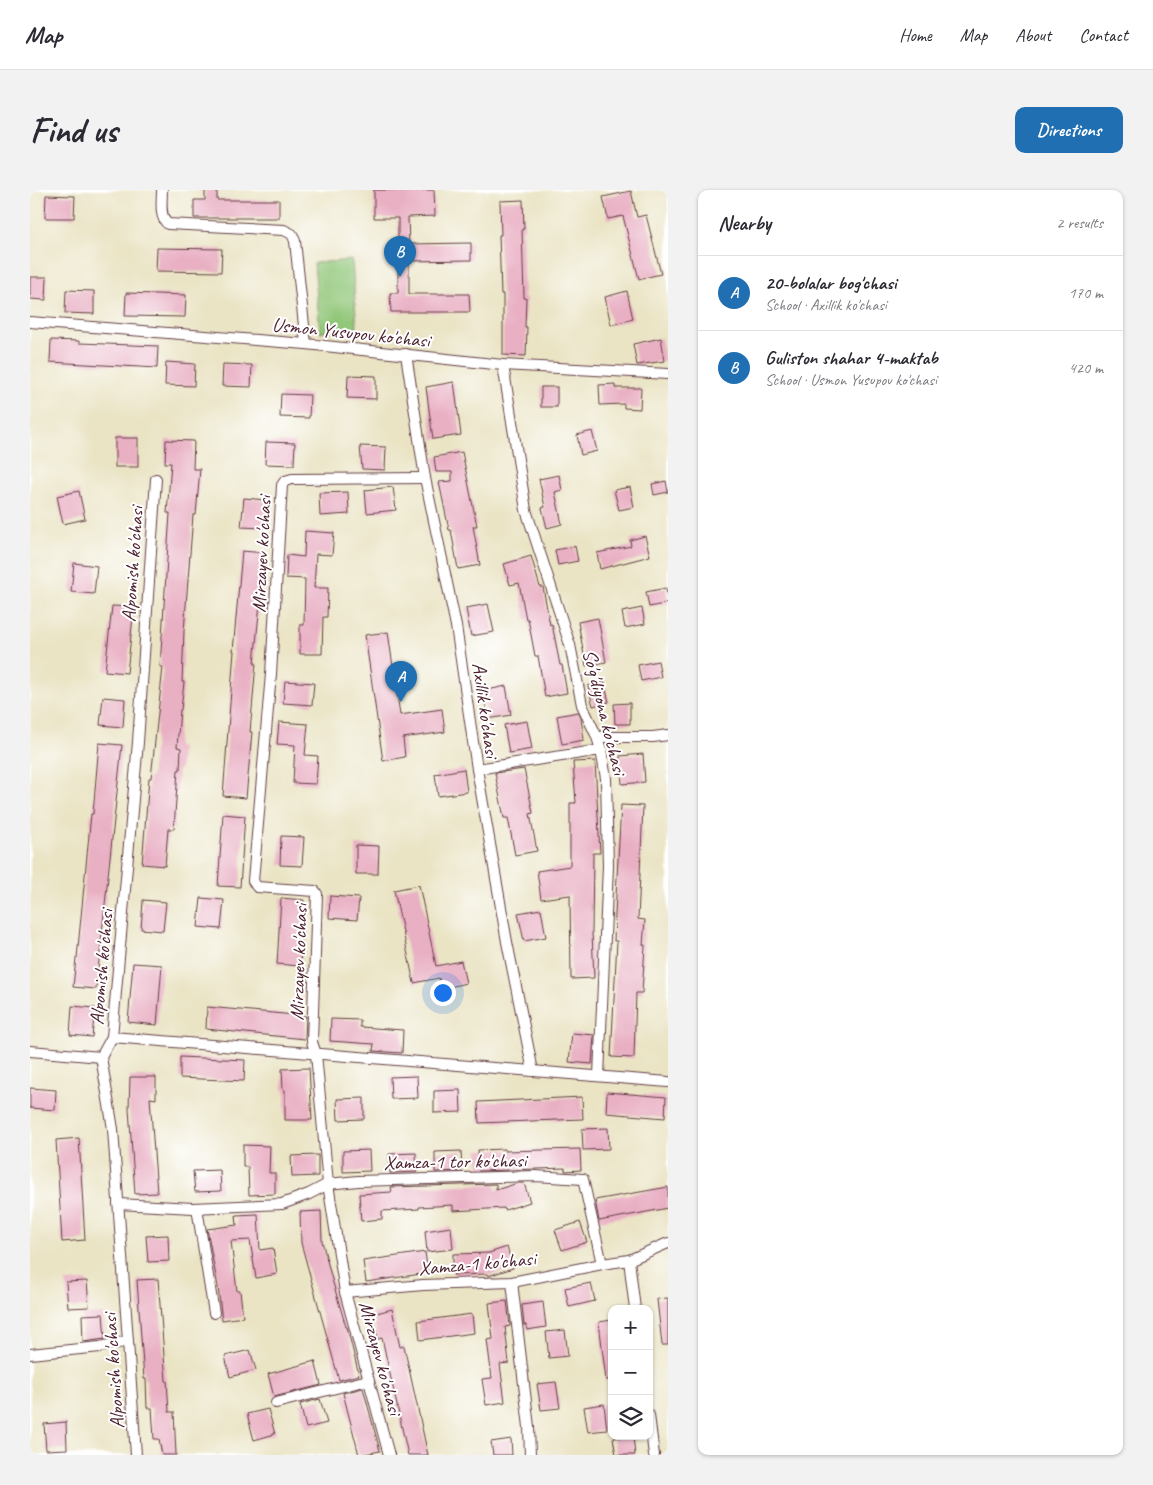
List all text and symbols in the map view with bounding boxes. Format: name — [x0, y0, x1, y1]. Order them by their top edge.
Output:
text: Map — [25, 20, 62, 50]
text: Home — [899, 24, 932, 46]
text: Map — [960, 24, 987, 46]
text: About — [1015, 24, 1051, 46]
text: Contact — [1079, 24, 1128, 46]
button: Directions — [1015, 107, 1123, 153]
text: Find us — [30, 108, 117, 153]
text: Nearby — [718, 210, 771, 236]
text: 2 results — [1056, 213, 1103, 233]
pin: B — [384, 236, 416, 277]
text: 20-bolalar bog'chasi — [765, 271, 897, 295]
text: A — [730, 283, 738, 303]
text: 170 m — [1069, 283, 1103, 303]
text: School · Axillik ko'chasi — [765, 295, 887, 315]
street label: Usmon Yusupov ko'chasi — [271, 312, 433, 353]
text: Guliston shahar 4-maktab — [765, 346, 938, 370]
text: B — [730, 358, 738, 378]
text: 420 m — [1069, 358, 1103, 378]
text: School · Usmon Yusupov ko'chasi — [765, 370, 937, 390]
street label: Mirzayev ko'chasi — [246, 493, 277, 613]
street label: Alpomish ko'chasi — [116, 503, 149, 623]
street label: So'g'diyona ko'chasi — [577, 647, 633, 780]
pin: A — [385, 661, 417, 702]
street label: Axillik ko'chasi — [466, 661, 505, 762]
street label: Mirzayev ko'chasi — [284, 901, 313, 1021]
street label: Alpomish ko'chasi — [84, 906, 119, 1026]
your location — [430, 980, 456, 1006]
street label: Xamza-1 tor ko'chasi — [383, 1148, 529, 1175]
street label: Xamza-1 ko'chasi — [417, 1246, 539, 1281]
street label: Mirzayev ko'chasi — [353, 1298, 408, 1420]
map controls — [608, 1305, 653, 1440]
button: + — [608, 1305, 653, 1350]
street label: Alpomish ko'chasi — [97, 1310, 130, 1430]
button: − — [608, 1350, 653, 1395]
button: layers — [608, 1395, 653, 1440]

